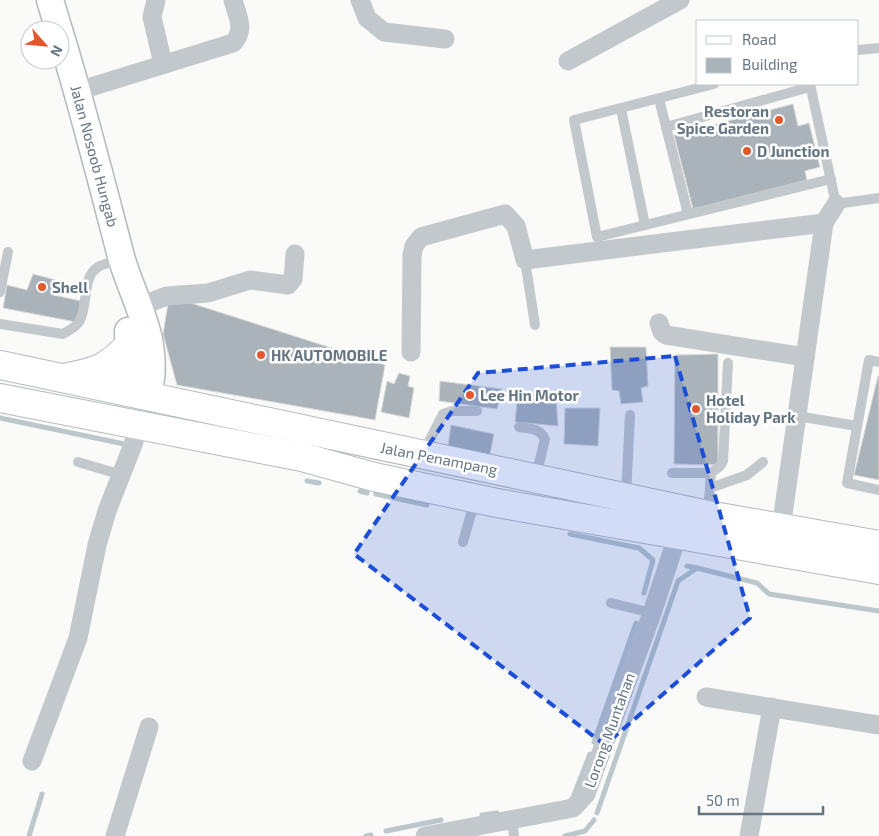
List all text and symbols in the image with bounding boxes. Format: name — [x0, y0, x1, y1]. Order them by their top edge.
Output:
north arrow — [20, 20, 70, 70]
legend — [696, 20, 859, 85]
text: Road — [742, 30, 777, 48]
text: N — [47, 43, 67, 59]
text: Building — [742, 55, 798, 73]
street label: Jalan Nosoob Hungab — [67, 83, 123, 229]
place label: Restoran Spice Garden — [677, 102, 769, 137]
marker: Restoran Spice Garden — [773, 114, 785, 126]
place label: D Junction — [757, 142, 829, 160]
marker: D Junction — [741, 145, 753, 157]
place label: Shell — [52, 278, 88, 296]
marker: Shell — [36, 281, 48, 293]
place label: HK AUTOMOBILE — [271, 346, 388, 364]
marker: HK AUTOMOBILE — [255, 349, 267, 361]
place label: Lee Hin Motor — [480, 386, 579, 404]
marker: Lee Hin Motor — [464, 389, 476, 401]
place label: Hotel Holiday Park — [706, 391, 796, 427]
marker: Hotel Holiday Park — [690, 403, 702, 415]
street label: Jalan Penampang — [379, 438, 500, 478]
street label: Lorong Muntahan — [580, 670, 638, 790]
scale bar — [699, 784, 823, 816]
text: 50 m — [706, 791, 740, 809]

